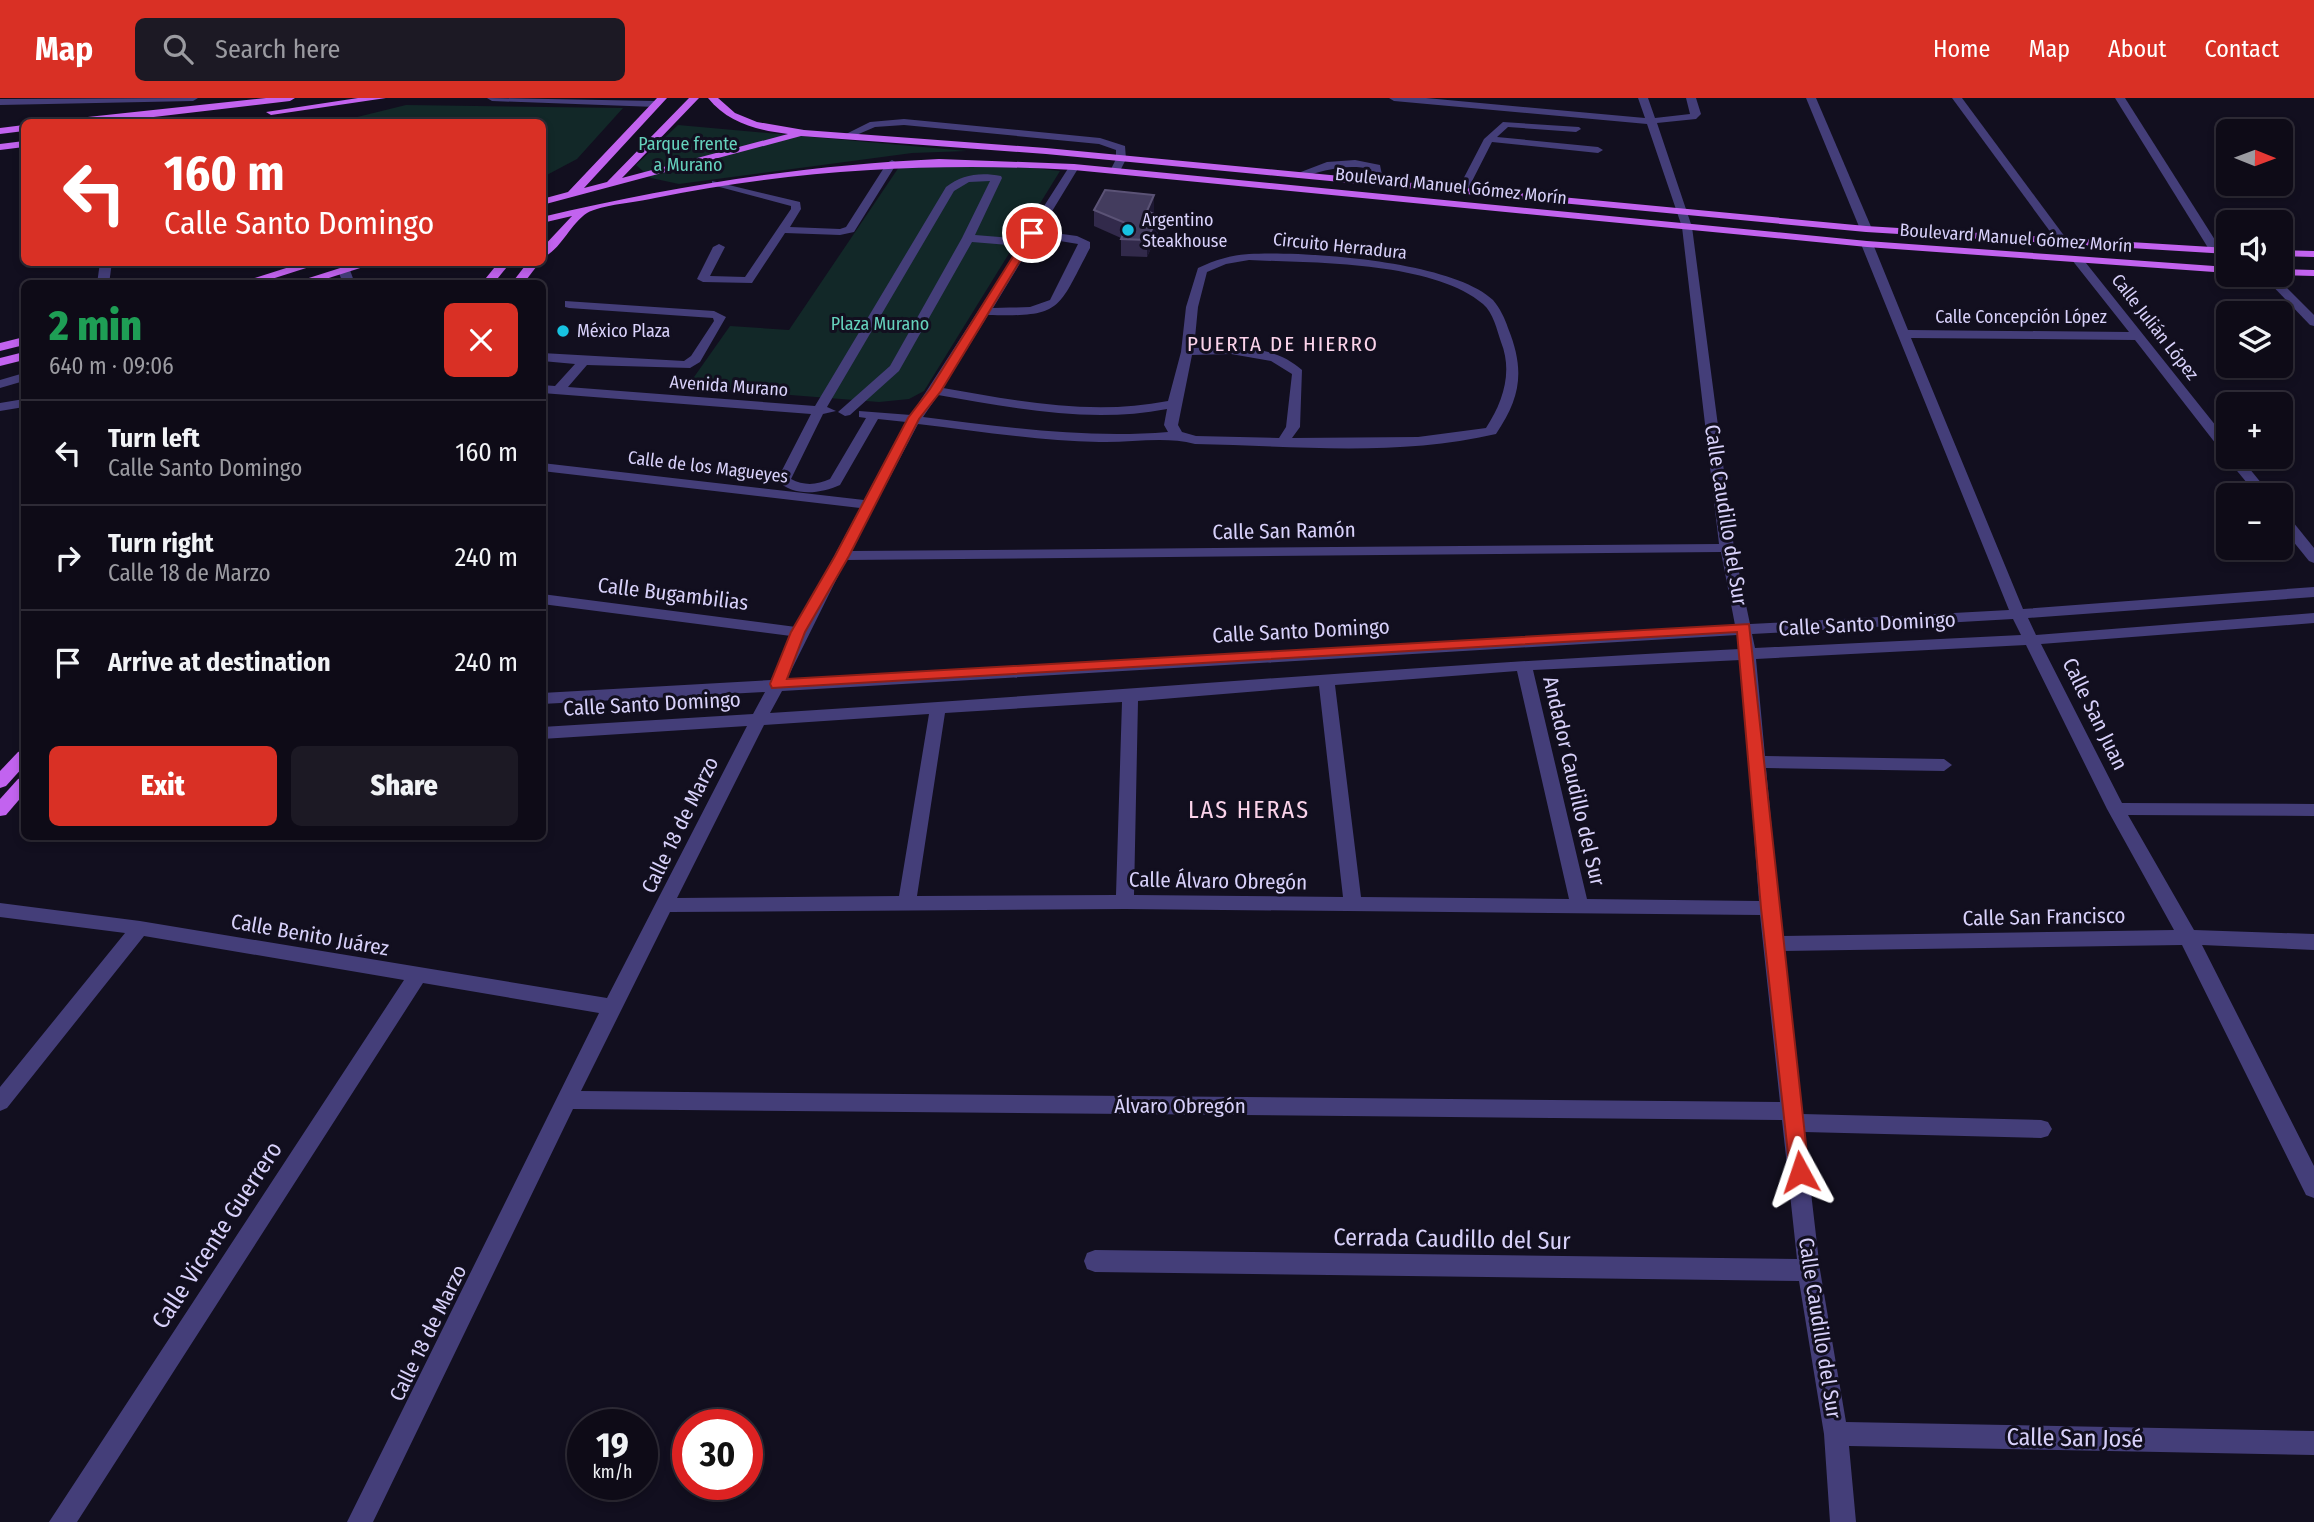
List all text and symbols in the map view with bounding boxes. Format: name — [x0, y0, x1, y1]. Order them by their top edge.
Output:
search box — [135, 18, 625, 81]
text: Map — [35, 29, 93, 69]
icon: search — [159, 30, 197, 68]
text: Search here — [215, 34, 340, 65]
text: Home — [1933, 35, 1990, 63]
text: Map — [2028, 35, 2070, 63]
text: About — [2108, 35, 2166, 63]
text: Contact — [2204, 35, 2279, 63]
north arrow — [2216, 119, 2292, 196]
map controls — [2216, 119, 2293, 560]
park label: Parque frente a Murano — [638, 133, 738, 176]
text: 160 m — [164, 144, 285, 203]
icon: left — [49, 147, 140, 238]
street label: Boulevard Manuel Gómez Morín — [1334, 163, 1568, 209]
pin — [1002, 203, 1062, 263]
text: Calle Santo Domingo — [164, 204, 434, 242]
place label: Argentino Steakhouse — [1142, 209, 1228, 252]
button: sound — [2216, 210, 2293, 287]
icon: arrive — [1013, 214, 1051, 252]
street label: Boulevard Manuel Gómez Morín — [1899, 219, 2133, 257]
marker: Argentino Steakhouse — [1120, 222, 1136, 238]
street label: Circuito Herradura — [1272, 228, 1408, 264]
street label: Calle Julián López — [2107, 269, 2203, 385]
text: 2 min — [49, 301, 142, 351]
button: layers — [2216, 301, 2293, 378]
button: close — [444, 303, 518, 377]
street label: Calle Concepción López — [1935, 306, 2107, 328]
park label: Plaza Murano — [831, 313, 929, 335]
place label: México Plaza — [577, 320, 671, 342]
marker: México Plaza — [555, 323, 571, 339]
district label: PUERTA DE HIERRO — [1187, 331, 1379, 357]
text: 640 m · 09:06 — [49, 352, 174, 380]
street label: Avenida Murano — [669, 371, 789, 401]
button: + — [2216, 392, 2293, 469]
text: Turn left — [108, 423, 200, 454]
street label: Calle Caudillo del Sur — [1699, 423, 1753, 608]
icon: left — [49, 434, 87, 472]
text: 160 m — [455, 437, 518, 468]
street label: Calle de los Magueyes — [627, 446, 790, 488]
text: Calle Santo Domingo — [108, 454, 302, 482]
button: − — [2216, 483, 2293, 560]
street label: Calle San Ramón — [1212, 517, 1356, 545]
text: Turn right — [108, 528, 214, 559]
icon: right — [49, 539, 87, 577]
text: 240 m — [455, 542, 518, 573]
text: Calle 18 de Marzo — [108, 559, 271, 587]
street label: Calle Bugambilias — [596, 572, 750, 616]
street label: Calle Santo Domingo — [1778, 606, 1956, 642]
street label: Calle Santo Domingo — [1212, 613, 1390, 649]
icon: arrive — [49, 644, 87, 682]
text: Arrive at destination — [108, 647, 331, 678]
text: 240 m — [455, 647, 518, 678]
street label: Calle San Juan — [2057, 654, 2133, 774]
street label: Andador Caudillo del Sur — [1537, 674, 1611, 889]
street label: Calle Santo Domingo — [563, 686, 741, 722]
button: Exit — [49, 746, 277, 826]
button: Share — [291, 746, 518, 826]
street label: Calle 18 de Marzo — [636, 753, 724, 897]
district label: LAS HERAS — [1188, 796, 1310, 824]
street label: Calle Álvaro Obregón — [1129, 866, 1307, 896]
street label: Calle San Francisco — [1962, 903, 2126, 931]
street label: Calle Benito Juárez — [229, 908, 391, 962]
street label: Álvaro Obregón — [1114, 1093, 1246, 1119]
position arrow — [1763, 1135, 1837, 1209]
street label: Calle Vicente Guerrero — [146, 1136, 288, 1334]
street label: Cerrada Caudillo del Sur — [1333, 1223, 1571, 1255]
street label: Calle Caudillo del Sur — [1793, 1236, 1847, 1421]
street label: Calle 18 de Marzo — [384, 1261, 472, 1405]
speed limit sign: 30 — [672, 1409, 763, 1500]
street label: Calle San José — [2006, 1423, 2144, 1453]
text: 19 — [596, 1424, 629, 1466]
text: km/h — [592, 1461, 633, 1483]

